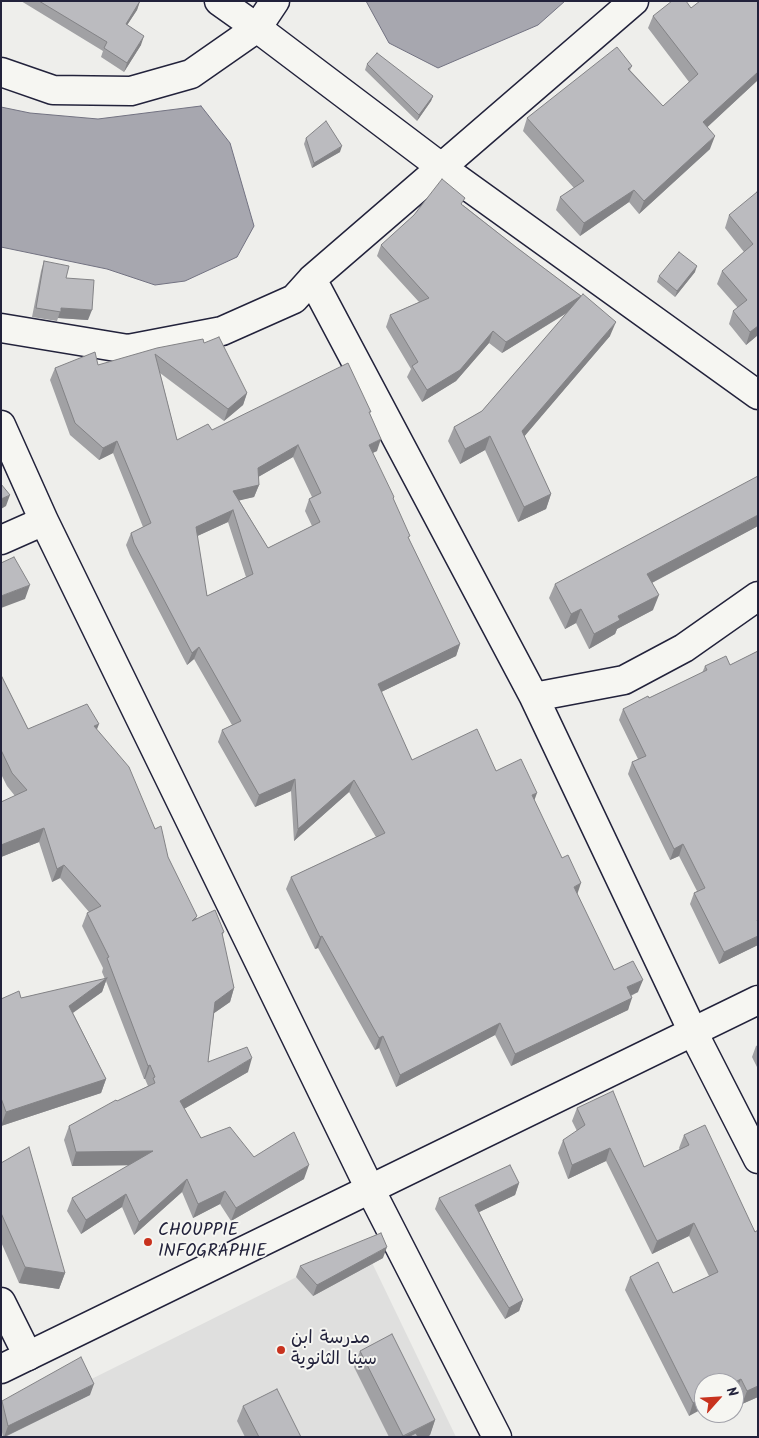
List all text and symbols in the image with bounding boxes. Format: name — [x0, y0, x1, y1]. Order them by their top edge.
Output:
place label: CHOUPPIE INFOGRAPHIE — [158, 1221, 267, 1264]
marker: CHOUPPIE INFOGRAPHIE — [142, 1236, 154, 1248]
place label: مدرسة ابن سينا الثانوية — [291, 1329, 377, 1372]
marker: مدرسة ابن سينا الثانوية — [275, 1344, 287, 1356]
north arrow — [694, 1373, 744, 1423]
text: N — [720, 1383, 743, 1401]

